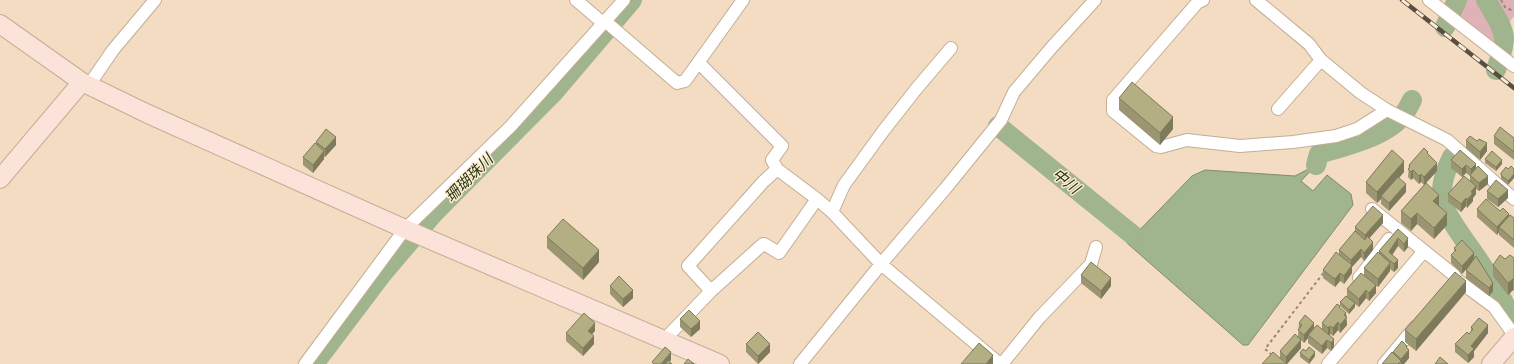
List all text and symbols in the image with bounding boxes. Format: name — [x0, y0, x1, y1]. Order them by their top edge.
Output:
water label: 珊瑚珠川 — [441, 149, 497, 205]
water label: 中川 — [1049, 165, 1085, 198]

